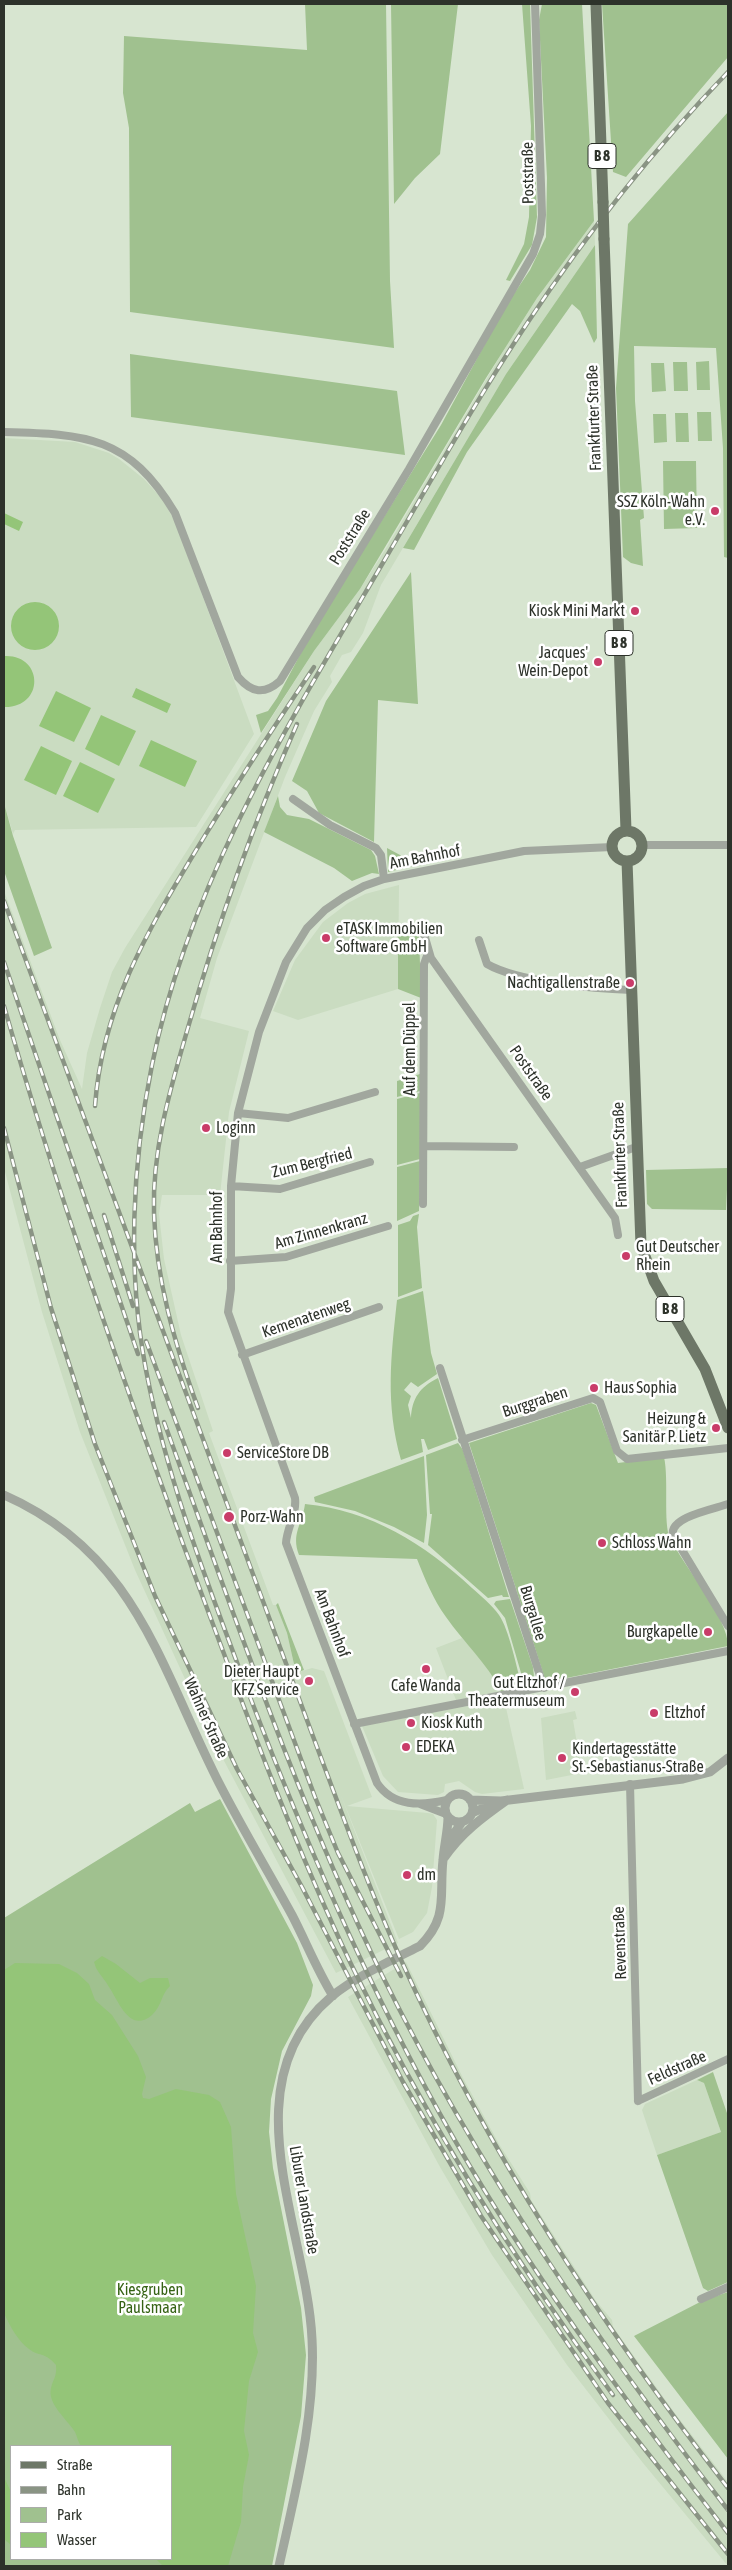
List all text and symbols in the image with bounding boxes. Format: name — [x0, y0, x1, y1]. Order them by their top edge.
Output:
street label: Poststraße — [518, 142, 538, 204]
road number: B 8 — [588, 144, 616, 168]
street label: Frankfurter Straße — [583, 365, 605, 471]
place label: SSZ Köln-Wahn e.V. — [617, 492, 705, 530]
street label: Poststraße — [325, 505, 375, 569]
marker: SSZ Köln-Wahn e.V. — [709, 505, 721, 517]
place label: Kiosk Mini Markt — [529, 601, 625, 621]
marker: Kiosk Mini Markt — [629, 605, 641, 617]
road number: B 8 — [605, 630, 633, 656]
place label: Jacques' Wein-Depot — [518, 643, 588, 681]
marker: Jacques' Wein-Depot — [592, 656, 604, 668]
street label: Am Bahnhof — [388, 841, 462, 873]
place label: eTASK Immobilien Software GmbH — [336, 919, 443, 957]
marker: eTASK Immobilien Software GmbH — [320, 932, 332, 944]
place label: Nachtigallenstraße — [507, 973, 620, 993]
marker: Nachtigallenstraße — [624, 977, 636, 989]
street label: Auf dem Düppel — [400, 1002, 420, 1096]
street label: Poststraße — [505, 1042, 557, 1104]
street label: Frankfurter Straße — [609, 1102, 631, 1208]
place label: Loginn — [216, 1118, 256, 1138]
marker: Loginn — [200, 1122, 212, 1134]
street label: Zum Bergfried — [270, 1144, 354, 1182]
street label: Am Bahnhof — [207, 1191, 227, 1263]
street label: Am Zinnenkranz — [273, 1209, 369, 1253]
place label: Gut Deutscher Rhein — [636, 1237, 719, 1275]
marker: Gut Deutscher Rhein — [620, 1250, 632, 1262]
street label: Kemenatenweg — [259, 1294, 353, 1342]
road number: B 8 — [656, 1296, 684, 1322]
place label: Haus Sophia — [604, 1378, 677, 1398]
street label: Burggraben — [500, 1382, 570, 1422]
marker: Haus Sophia — [588, 1382, 600, 1394]
place label: Heizung & Sanitär P. Lietz — [623, 1409, 706, 1447]
marker: Heizung & Sanitär P. Lietz — [710, 1422, 722, 1434]
place label: ServiceStore DB — [237, 1443, 329, 1463]
marker: ServiceStore DB — [221, 1447, 233, 1459]
place label: Porz-Wahn — [240, 1507, 304, 1527]
marker: Porz-Wahn — [222, 1510, 236, 1524]
place label: Schloss Wahn — [612, 1533, 692, 1553]
marker: Schloss Wahn — [596, 1537, 608, 1549]
street label: Burgallee — [516, 1583, 550, 1643]
street label: Am Bahnhof — [310, 1586, 354, 1660]
place label: Burgkapelle — [627, 1622, 698, 1642]
marker: Burgkapelle — [702, 1626, 714, 1638]
place label: Dieter Haupt KFZ Service — [224, 1662, 299, 1700]
marker: Cafe Wanda — [420, 1663, 432, 1675]
place label: Gut Eltzhof / Theatermuseum — [468, 1673, 565, 1711]
street label: Wahner Straße — [180, 1675, 232, 1761]
marker: Dieter Haupt KFZ Service — [303, 1675, 315, 1687]
place label: Cafe Wanda — [391, 1676, 461, 1696]
marker: Gut Eltzhof / Theatermuseum — [569, 1686, 581, 1698]
place label: Eltzhof — [664, 1703, 705, 1723]
marker: Eltzhof — [648, 1707, 660, 1719]
place label: Kiosk Kuth — [421, 1713, 483, 1733]
marker: Kiosk Kuth — [405, 1717, 417, 1729]
place label: EDEKA — [416, 1737, 454, 1757]
place label: Kindertagesstätte St.-Sebastianus-Straße — [572, 1739, 704, 1777]
marker: EDEKA — [400, 1741, 412, 1753]
marker: Kindertagesstätte St.-Sebastianus-Straße — [556, 1752, 568, 1764]
place label: dm — [417, 1865, 436, 1885]
marker: dm — [401, 1869, 413, 1881]
street label: Revenstraße — [609, 1906, 631, 1980]
street label: Feldstraße — [645, 2047, 709, 2089]
street label: Liburer Landstraße — [285, 2144, 323, 2256]
park label: Kiesgruben Paulsmaar — [117, 2280, 183, 2318]
legend — [10, 2445, 172, 2560]
text: Straße — [57, 2456, 93, 2473]
text: Bahn — [57, 2481, 86, 2498]
text: Park — [57, 2506, 82, 2523]
text: Wasser — [57, 2531, 96, 2548]

